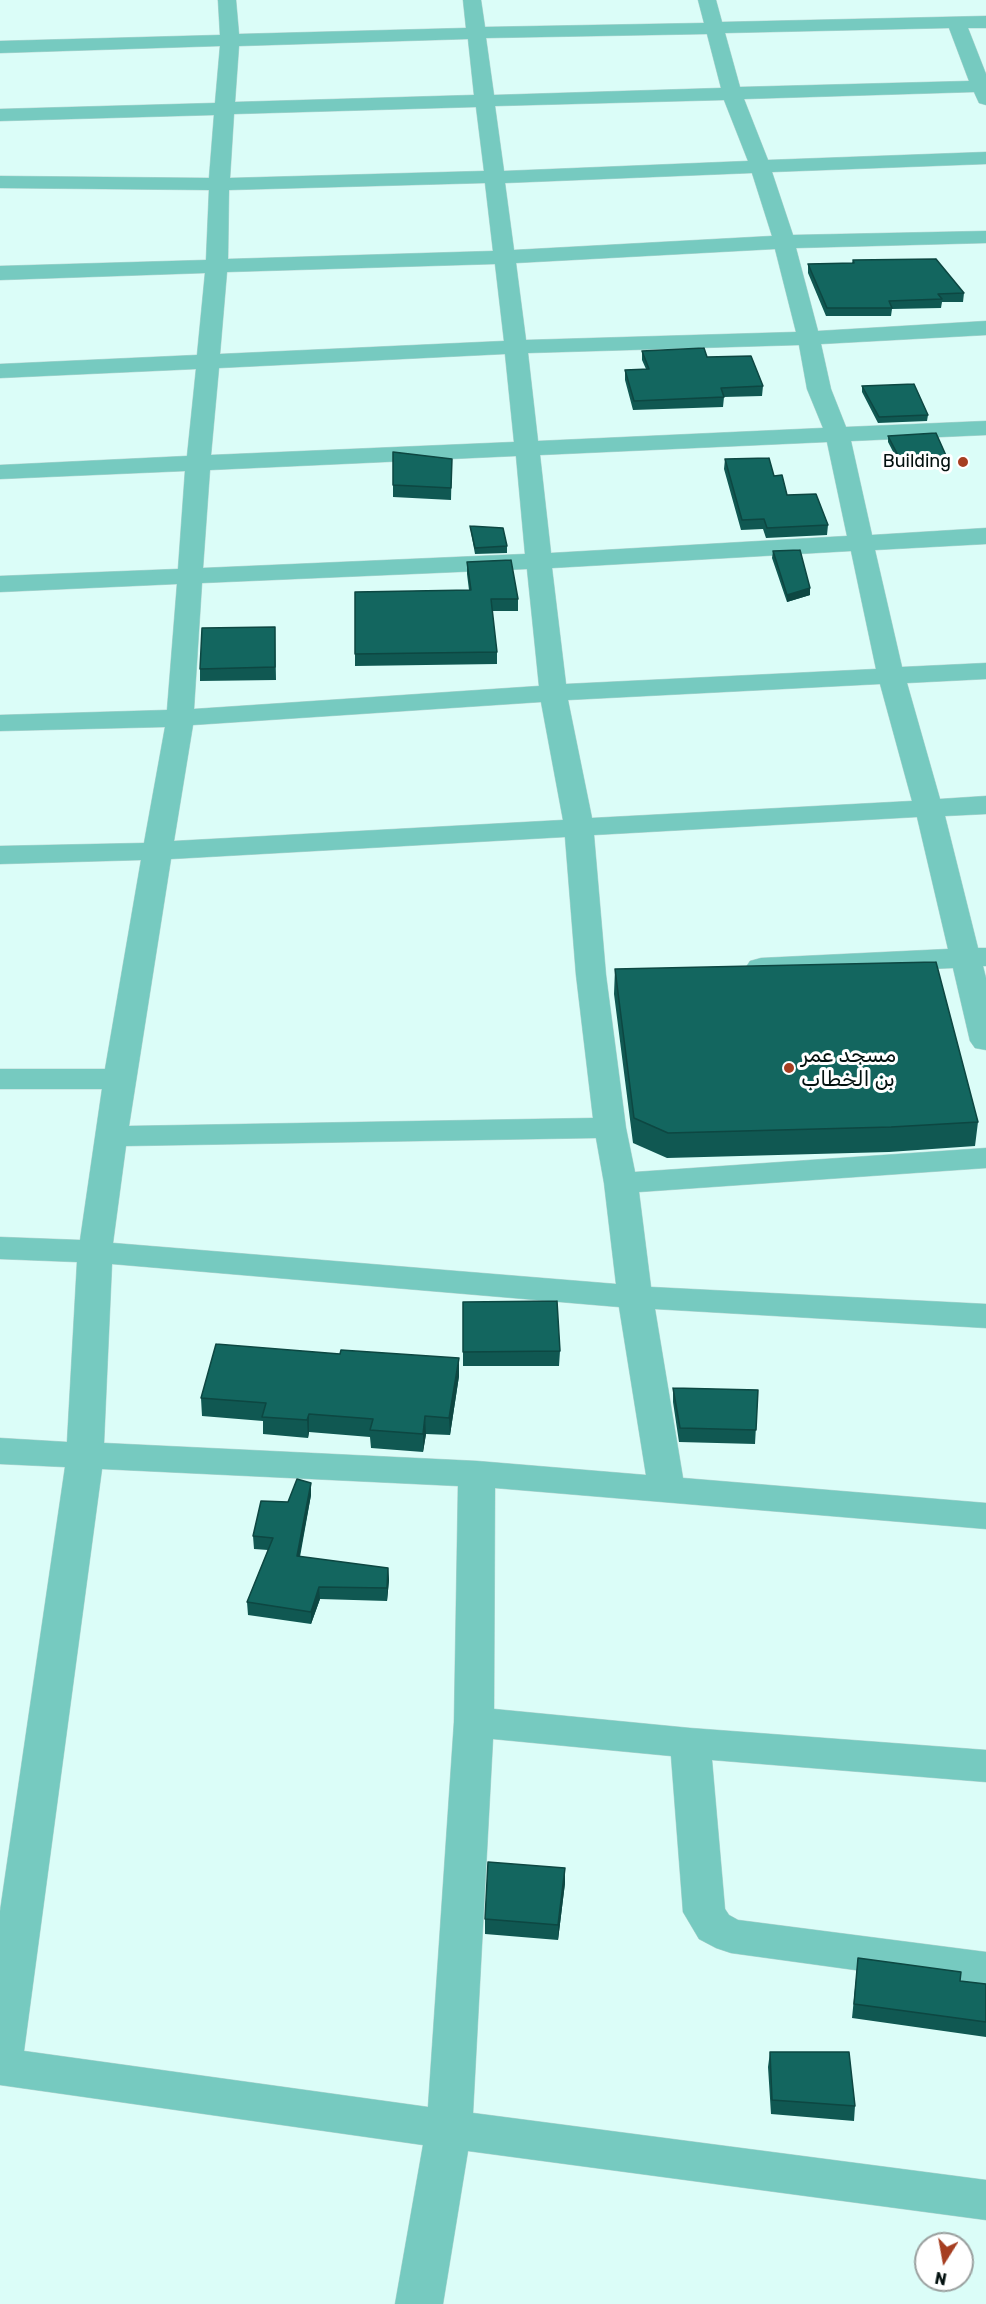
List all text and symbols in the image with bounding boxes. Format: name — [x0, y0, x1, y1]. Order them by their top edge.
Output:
place label: Building — [883, 451, 951, 473]
marker: Building — [956, 455, 970, 469]
place label: مسجد عمر بن الخطاب — [801, 1043, 896, 1093]
marker: مسجد عمر بن الخطاب — [782, 1061, 796, 1075]
north arrow — [914, 2232, 974, 2292]
text: N — [933, 2268, 948, 2289]

